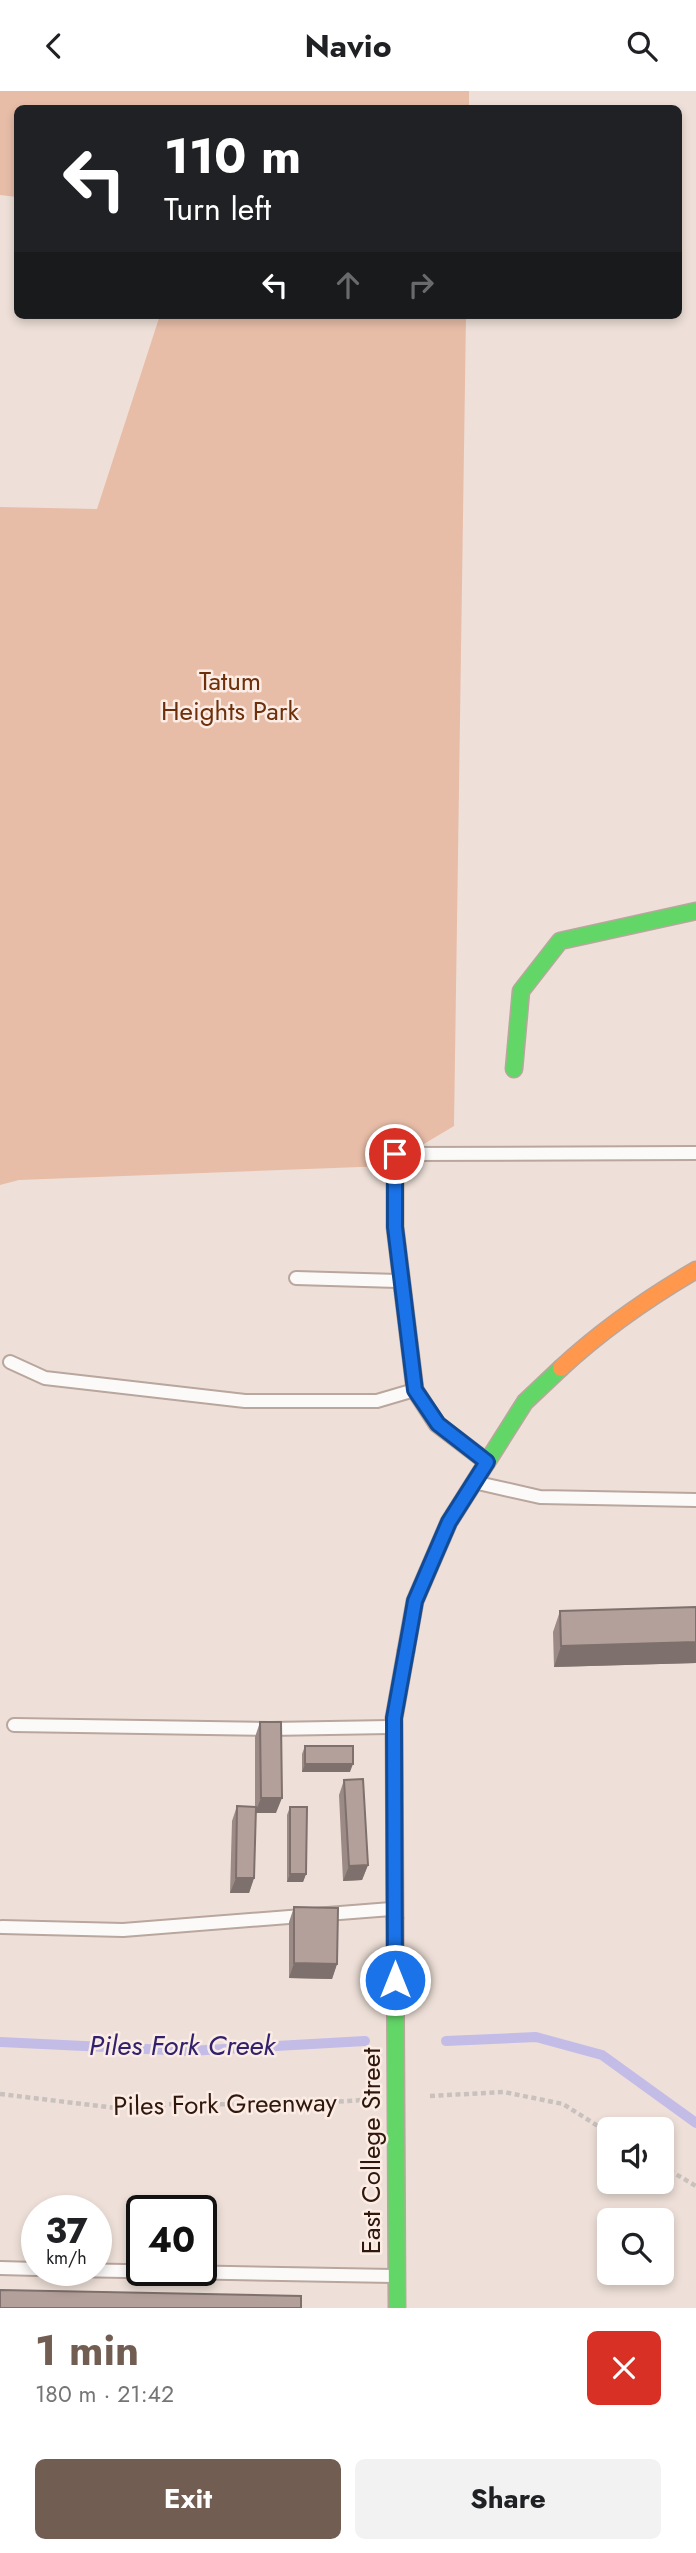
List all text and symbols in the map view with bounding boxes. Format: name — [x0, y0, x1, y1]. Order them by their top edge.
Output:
text: Navio — [304, 23, 392, 69]
icon: back — [35, 27, 73, 65]
icon: search — [623, 27, 661, 65]
text: 110 m — [164, 121, 301, 191]
icon: left — [49, 133, 140, 224]
text: Turn left — [164, 186, 271, 232]
icon: left — [256, 266, 294, 304]
icon: ahead — [329, 266, 367, 304]
icon: right — [402, 266, 440, 304]
park label: Tatum Heights Park — [161, 662, 300, 730]
pin — [365, 1124, 425, 1184]
icon: arrive — [376, 1135, 414, 1173]
position arrow — [358, 1943, 432, 2017]
water label: Piles Fork Creek — [89, 2025, 276, 2066]
street label: East College Street — [352, 2047, 390, 2254]
street label: Piles Fork Greenway — [113, 2083, 338, 2125]
map controls — [597, 2117, 674, 2285]
button: sound — [597, 2117, 674, 2194]
speed limit sign: 40 — [126, 2195, 217, 2286]
text: 37 — [45, 2206, 88, 2256]
button: search — [597, 2208, 674, 2285]
text: km/h — [46, 2245, 87, 2271]
text: 1 min — [35, 2320, 139, 2381]
button: close — [587, 2331, 661, 2405]
text: 180 m · 21:42 — [35, 2377, 174, 2411]
button: Exit — [35, 2459, 341, 2539]
button: Share — [355, 2459, 661, 2539]

